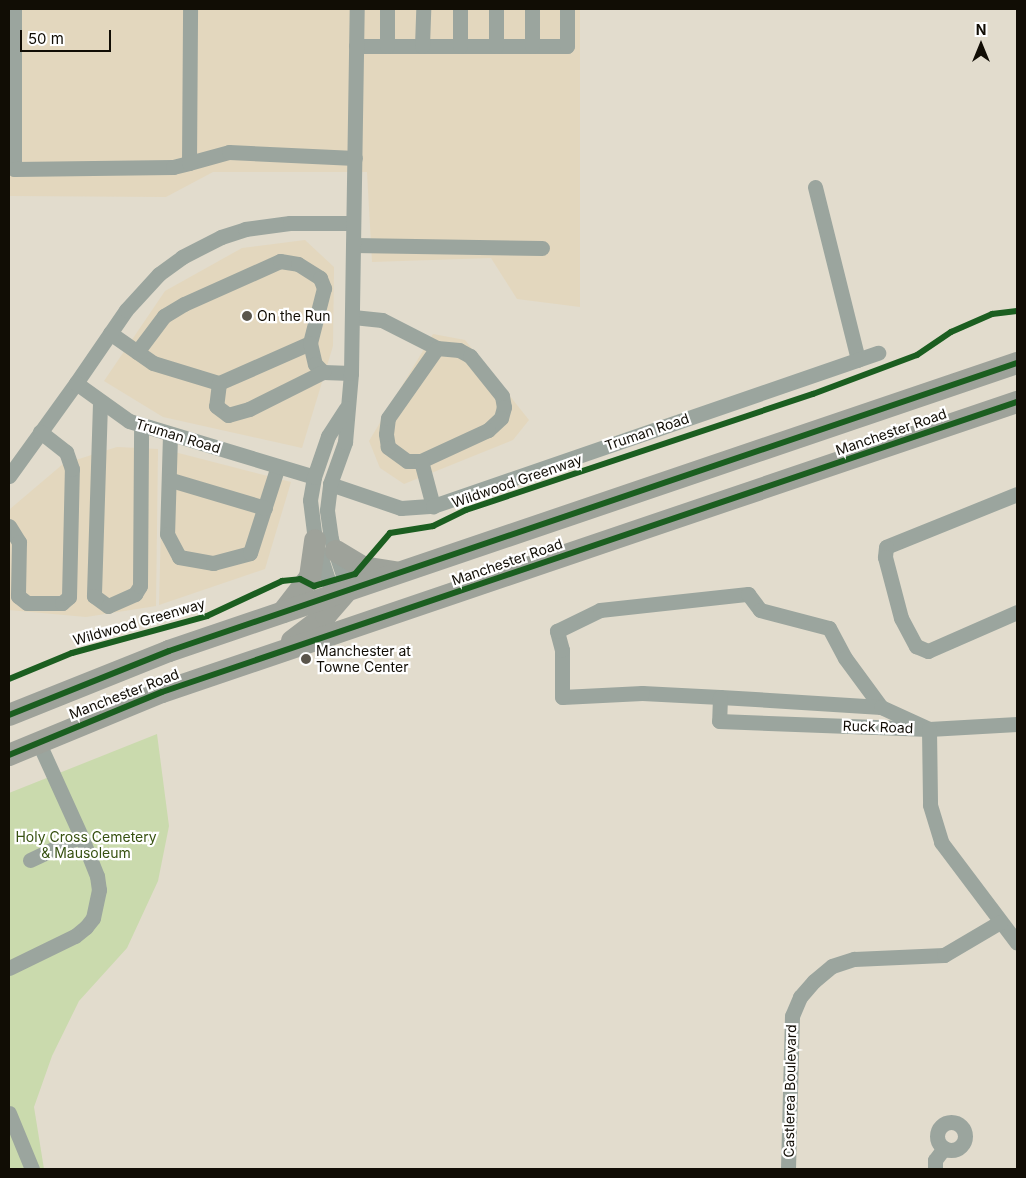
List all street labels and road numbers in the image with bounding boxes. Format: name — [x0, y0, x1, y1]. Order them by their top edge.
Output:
street label: Manchester Road — [833, 405, 949, 459]
street label: Truman Road — [603, 410, 691, 454]
street label: Truman Road — [134, 415, 222, 457]
street label: Wildwood Greenway — [450, 451, 584, 511]
street label: Manchester Road — [449, 535, 565, 589]
street label: Wildwood Greenway — [71, 595, 207, 649]
street label: Manchester Road — [67, 665, 181, 723]
street label: Ruck Road — [842, 717, 914, 737]
street label: Castlerea Boulevard — [780, 1024, 800, 1158]

